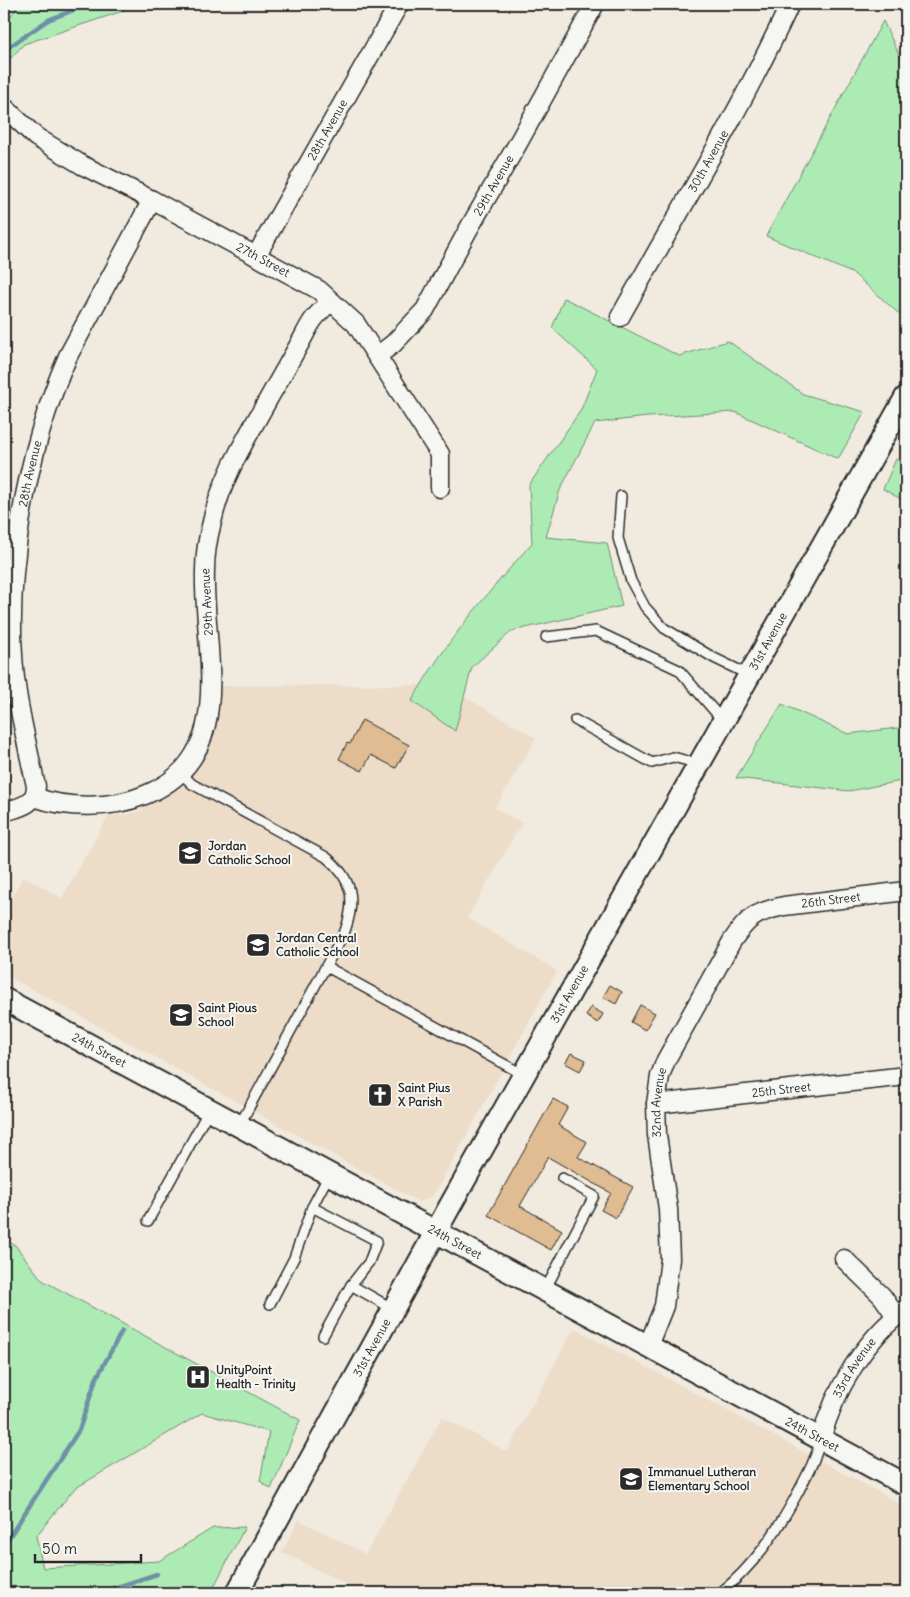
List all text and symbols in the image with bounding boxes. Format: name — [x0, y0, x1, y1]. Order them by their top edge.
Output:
street label: 28th Avenue — [304, 97, 350, 163]
street label: 30th Avenue — [685, 127, 731, 195]
street label: 29th Avenue — [470, 152, 517, 218]
street label: 27th Street — [234, 239, 292, 280]
street label: 28th Avenue — [15, 439, 45, 508]
street label: 29th Avenue — [197, 568, 216, 636]
street label: 31st Avenue — [746, 609, 790, 673]
place label: Jordan Catholic School — [208, 838, 291, 867]
school or university icon: Jordan Catholic School — [177, 840, 203, 866]
street label: 26th Street — [800, 889, 861, 911]
place label: Jordan Central Catholic School — [276, 930, 359, 959]
school or university icon: Jordan Central Catholic School — [245, 932, 271, 958]
street label: 31st Avenue — [547, 962, 591, 1025]
place label: Saint Pious School — [198, 1000, 258, 1029]
school or university icon: Saint Pious School — [168, 1002, 194, 1028]
street label: 24th Street — [70, 1029, 129, 1070]
street label: 32nd Avenue — [648, 1065, 670, 1138]
street label: 25th Street — [751, 1079, 811, 1100]
place label: Saint Pius X Parish — [398, 1080, 451, 1109]
church icon: Saint Pius X Parish — [367, 1082, 393, 1108]
street label: 24th Street — [425, 1221, 485, 1262]
street label: 31st Avenue — [350, 1316, 394, 1379]
street label: 33rd Avenue — [829, 1334, 879, 1400]
place label: UnityPoint Health - Trinity — [216, 1362, 296, 1392]
hospital icon: UnityPoint Health - Trinity — [185, 1364, 211, 1390]
street label: 24th Street — [783, 1413, 842, 1455]
place label: Immanuel Lutheran Elementary School — [648, 1464, 756, 1494]
school or university icon: Immanuel Lutheran Elementary School — [618, 1466, 644, 1492]
scale bar — [35, 1532, 141, 1564]
text: 50 m — [42, 1539, 77, 1558]

